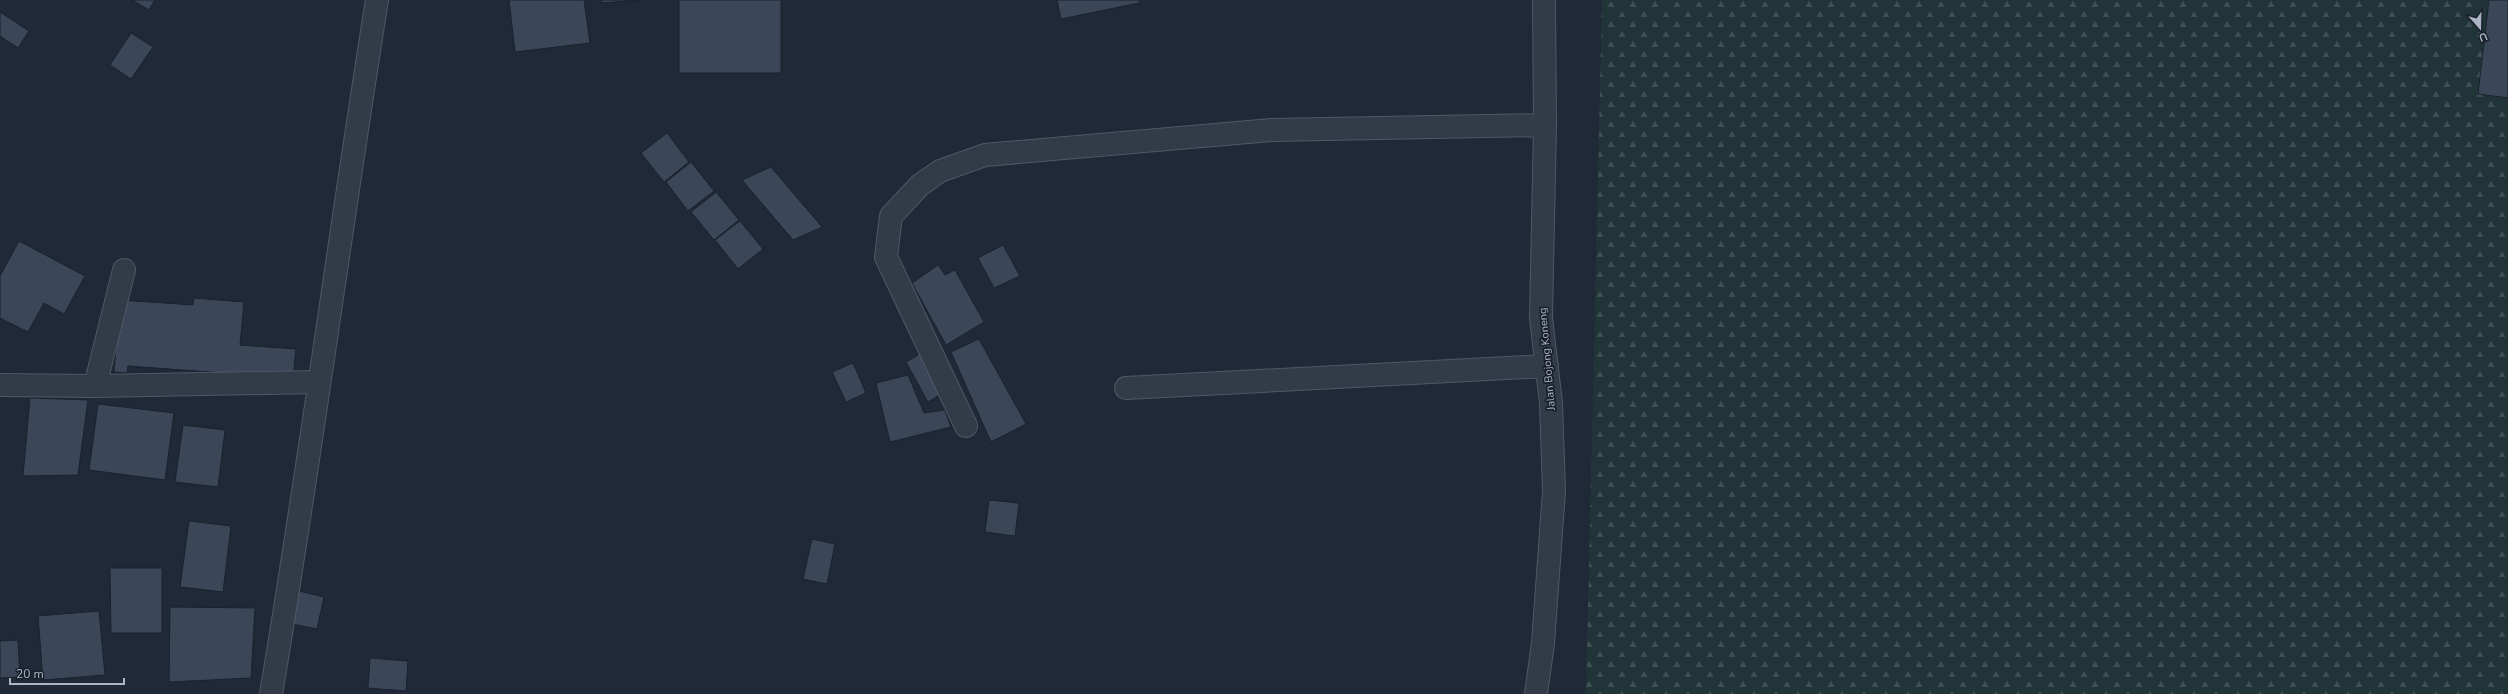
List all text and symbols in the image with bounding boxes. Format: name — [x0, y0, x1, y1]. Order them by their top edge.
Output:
north arrow — [2460, 8, 2500, 48]
text: U — [2477, 28, 2490, 45]
street label: Jalan Bojong Koneng — [1535, 307, 1559, 412]
scale bar — [10, 660, 124, 686]
text: 20 m — [16, 666, 44, 682]

